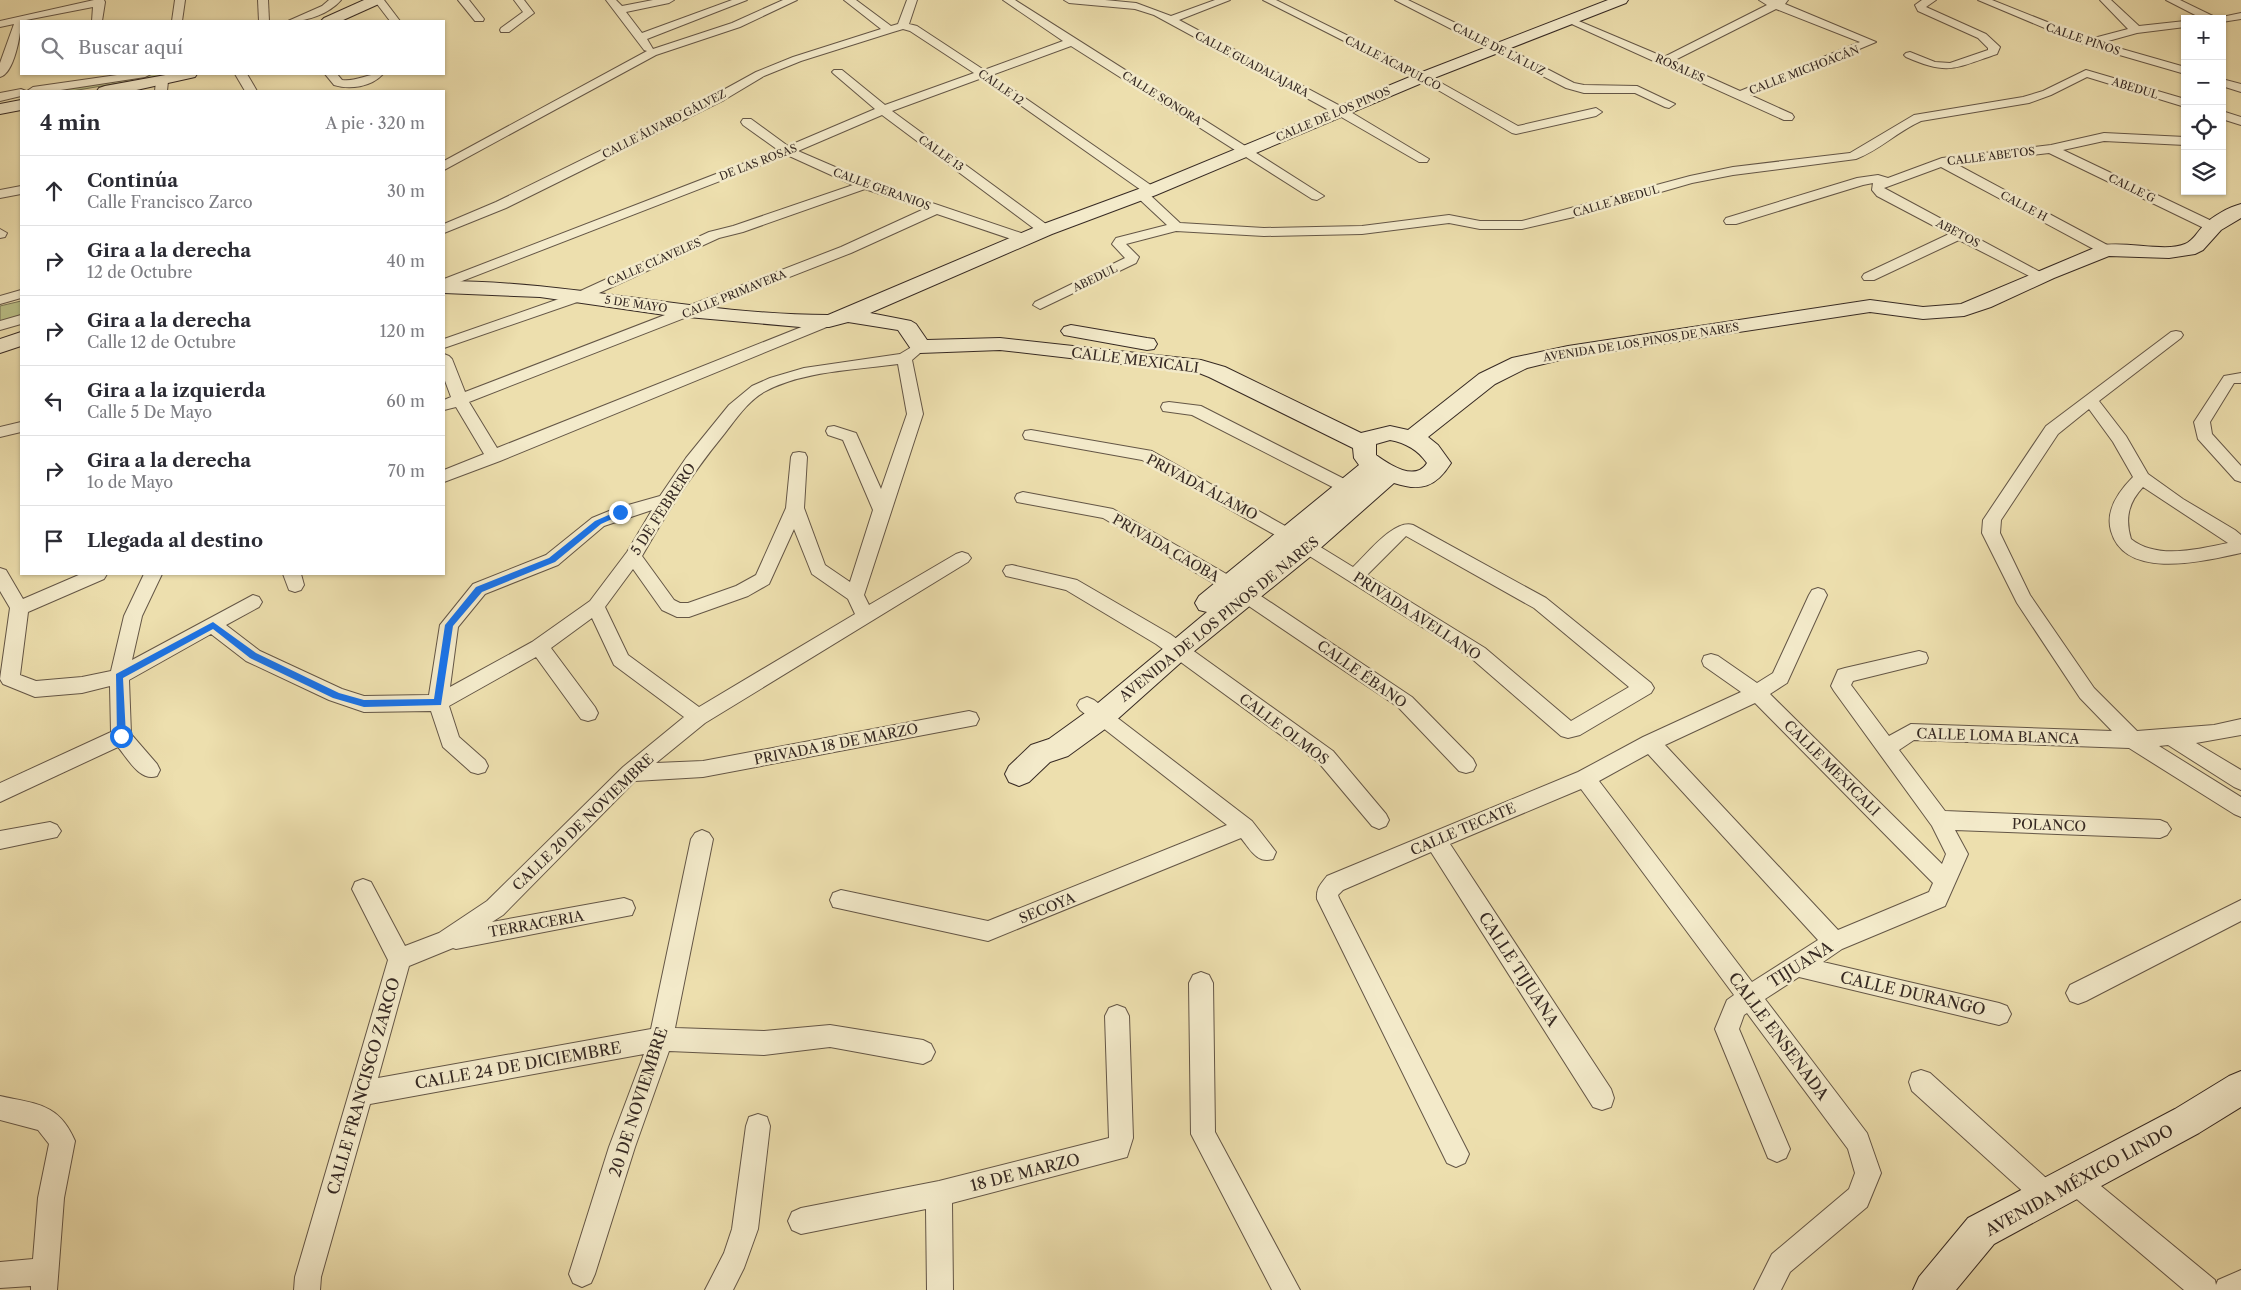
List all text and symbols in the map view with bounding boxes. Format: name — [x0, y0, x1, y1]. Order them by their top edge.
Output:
map controls — [2181, 15, 2226, 195]
button: + — [2181, 15, 2226, 60]
search box — [20, 20, 445, 75]
street label: CALLE DE LA LUZ — [1450, 20, 1548, 78]
street label: CALLE PINOS — [2044, 20, 2122, 58]
street label: CALLE GUADALAJARA — [1193, 28, 1312, 100]
street label: CALLE ACAPULCO — [1343, 33, 1443, 93]
icon: search — [38, 34, 66, 62]
text: Buscar aquí — [78, 36, 183, 59]
street label: CALLE MICHOACÁN — [1747, 43, 1861, 97]
street label: ROSALES — [1653, 51, 1707, 85]
button: − — [2181, 60, 2226, 105]
street label: CALLE 12 — [975, 66, 1027, 108]
street label: CALLE SONORA — [1120, 68, 1205, 129]
street label: ABEDUL — [2109, 74, 2161, 102]
street label: CALLE DE LOS PINOS — [1274, 84, 1392, 144]
street label: CALLE ÁLVARO GÁLVEZ — [600, 87, 728, 161]
button: locate — [2181, 105, 2226, 150]
text: 4 min — [40, 110, 101, 135]
text: A pie · 320 m — [325, 113, 425, 133]
street label: CALLE 13 — [916, 132, 966, 174]
street label: DE LAS ROSAS — [717, 141, 799, 183]
street label: CALLE ABETOS — [1946, 144, 2036, 168]
button: layers — [2181, 150, 2226, 195]
street label: CALLE GERANIOS — [831, 165, 933, 213]
text: Continúa — [87, 169, 178, 192]
street label: CALLE G — [2106, 171, 2158, 205]
icon: ahead — [40, 177, 68, 205]
text: 30 m — [387, 181, 425, 201]
street label: CALLE ABEDUL — [1571, 182, 1661, 220]
street label: CALLE H — [1998, 188, 2050, 224]
text: Calle Francisco Zarco — [87, 192, 253, 212]
street label: ABETOS — [1933, 215, 1982, 250]
street label: CALLE CLAVELES — [605, 235, 703, 289]
text: Gira a la derecha — [87, 239, 251, 262]
icon: right — [40, 247, 68, 275]
text: 40 m — [386, 251, 425, 271]
street label: ABEDUL — [1070, 261, 1120, 295]
text: 12 de Octubre — [87, 262, 193, 282]
street label: CALLE PRIMAVERA — [680, 266, 789, 321]
street label: 5 DE MAYO — [604, 293, 668, 315]
text: Gira a la derecha — [87, 309, 251, 332]
icon: right — [40, 317, 68, 345]
street label: AVENIDA DE LOS PINOS DE NARES — [1541, 320, 1740, 365]
text: 120 m — [380, 321, 425, 341]
text: Calle 12 de Octubre — [87, 332, 236, 352]
street label: CALLE MEXICALI — [1070, 343, 1200, 377]
text: Gira a la izquierda — [87, 379, 266, 402]
icon: left — [40, 387, 68, 415]
text: 60 m — [386, 391, 425, 411]
text: Calle 5 De Mayo — [87, 402, 212, 422]
text: Gira a la derecha — [87, 449, 251, 472]
street label: PRIVADA ÁLAMO — [1143, 450, 1261, 524]
icon: right — [40, 457, 68, 485]
street label: 5 DE FEBRERO — [627, 460, 699, 558]
text: 70 m — [388, 461, 425, 481]
text: 1o de Mayo — [87, 472, 173, 492]
route end — [609, 501, 632, 524]
street label: PRIVADA CAOBA — [1109, 510, 1223, 586]
icon: arrive — [40, 527, 68, 555]
text: Llegada al destino — [87, 529, 263, 552]
street label: AVENIDA DE LOS PINOS DE NARES — [1115, 533, 1323, 706]
street label: PRIVADA AVELLANO — [1350, 568, 1484, 664]
street label: CALLE ÉBANO — [1314, 636, 1410, 712]
street label: CALLE OLMOS — [1236, 689, 1332, 769]
street label: CALLE MEXICALI — [1780, 716, 1884, 820]
street label: PRIVADA 18 DE MARZO — [752, 719, 920, 769]
street label: CALLE LOMA BLANCA — [1916, 724, 2080, 748]
route start — [110, 725, 133, 748]
street label: CALLE 20 DE NOVIEMBRE — [509, 750, 657, 894]
street label: CALLE TECATE — [1408, 799, 1518, 859]
street label: POLANCO — [2012, 815, 2086, 835]
street label: SECOYA — [1016, 888, 1078, 927]
street label: TERRACERIA — [487, 907, 586, 941]
street label: CALLE TIJUANA — [1475, 908, 1564, 1031]
street label: TIJUANA — [1764, 936, 1837, 992]
street label: CALLE DURANGO — [1838, 967, 1988, 1019]
street label: CALLE ENSENADA — [1724, 968, 1834, 1105]
street label: CALLE FRANCISCO ZARCO — [322, 975, 404, 1197]
street label: 20 DE NOVIEMBRE — [604, 1025, 672, 1179]
street label: CALLE 24 DE DICIEMBRE — [413, 1037, 623, 1093]
street label: AVENIDA MÉXICO LINDO — [1981, 1120, 2176, 1241]
street label: 18 DE MARZO — [968, 1149, 1082, 1195]

